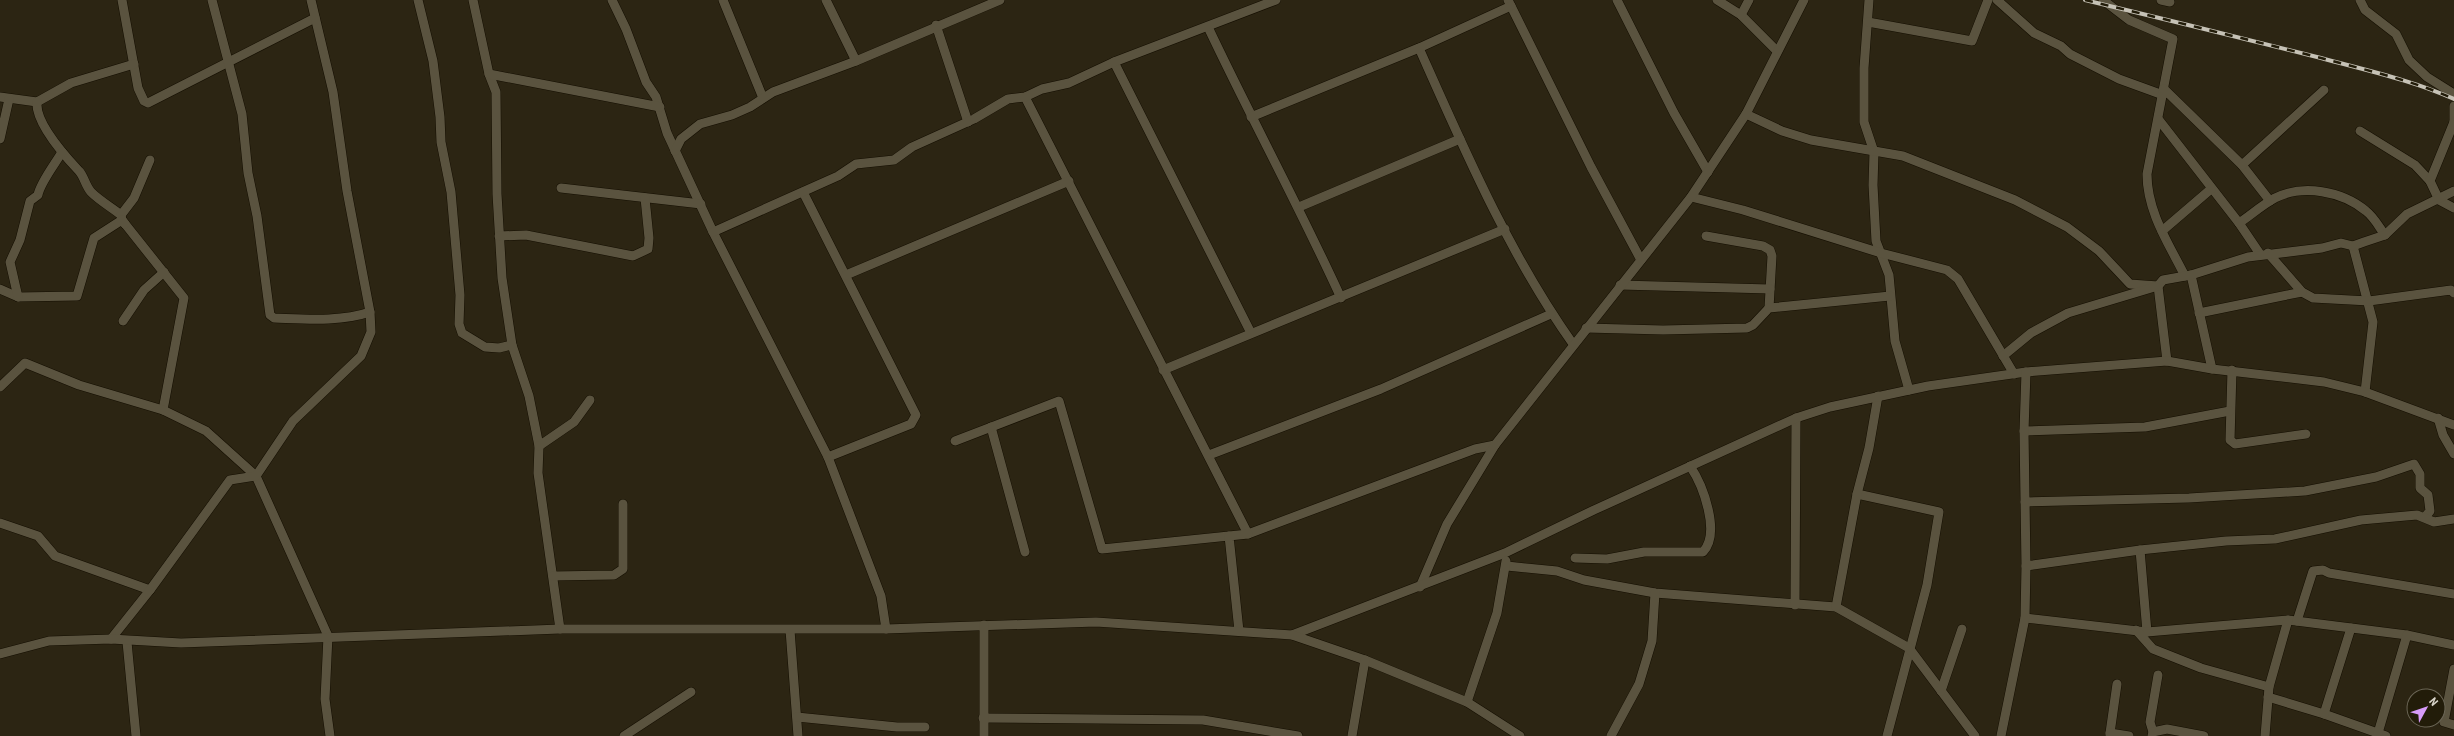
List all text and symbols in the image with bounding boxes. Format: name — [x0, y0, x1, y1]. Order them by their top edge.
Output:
north arrow — [2406, 688, 2446, 728]
text: N — [2426, 695, 2441, 709]

